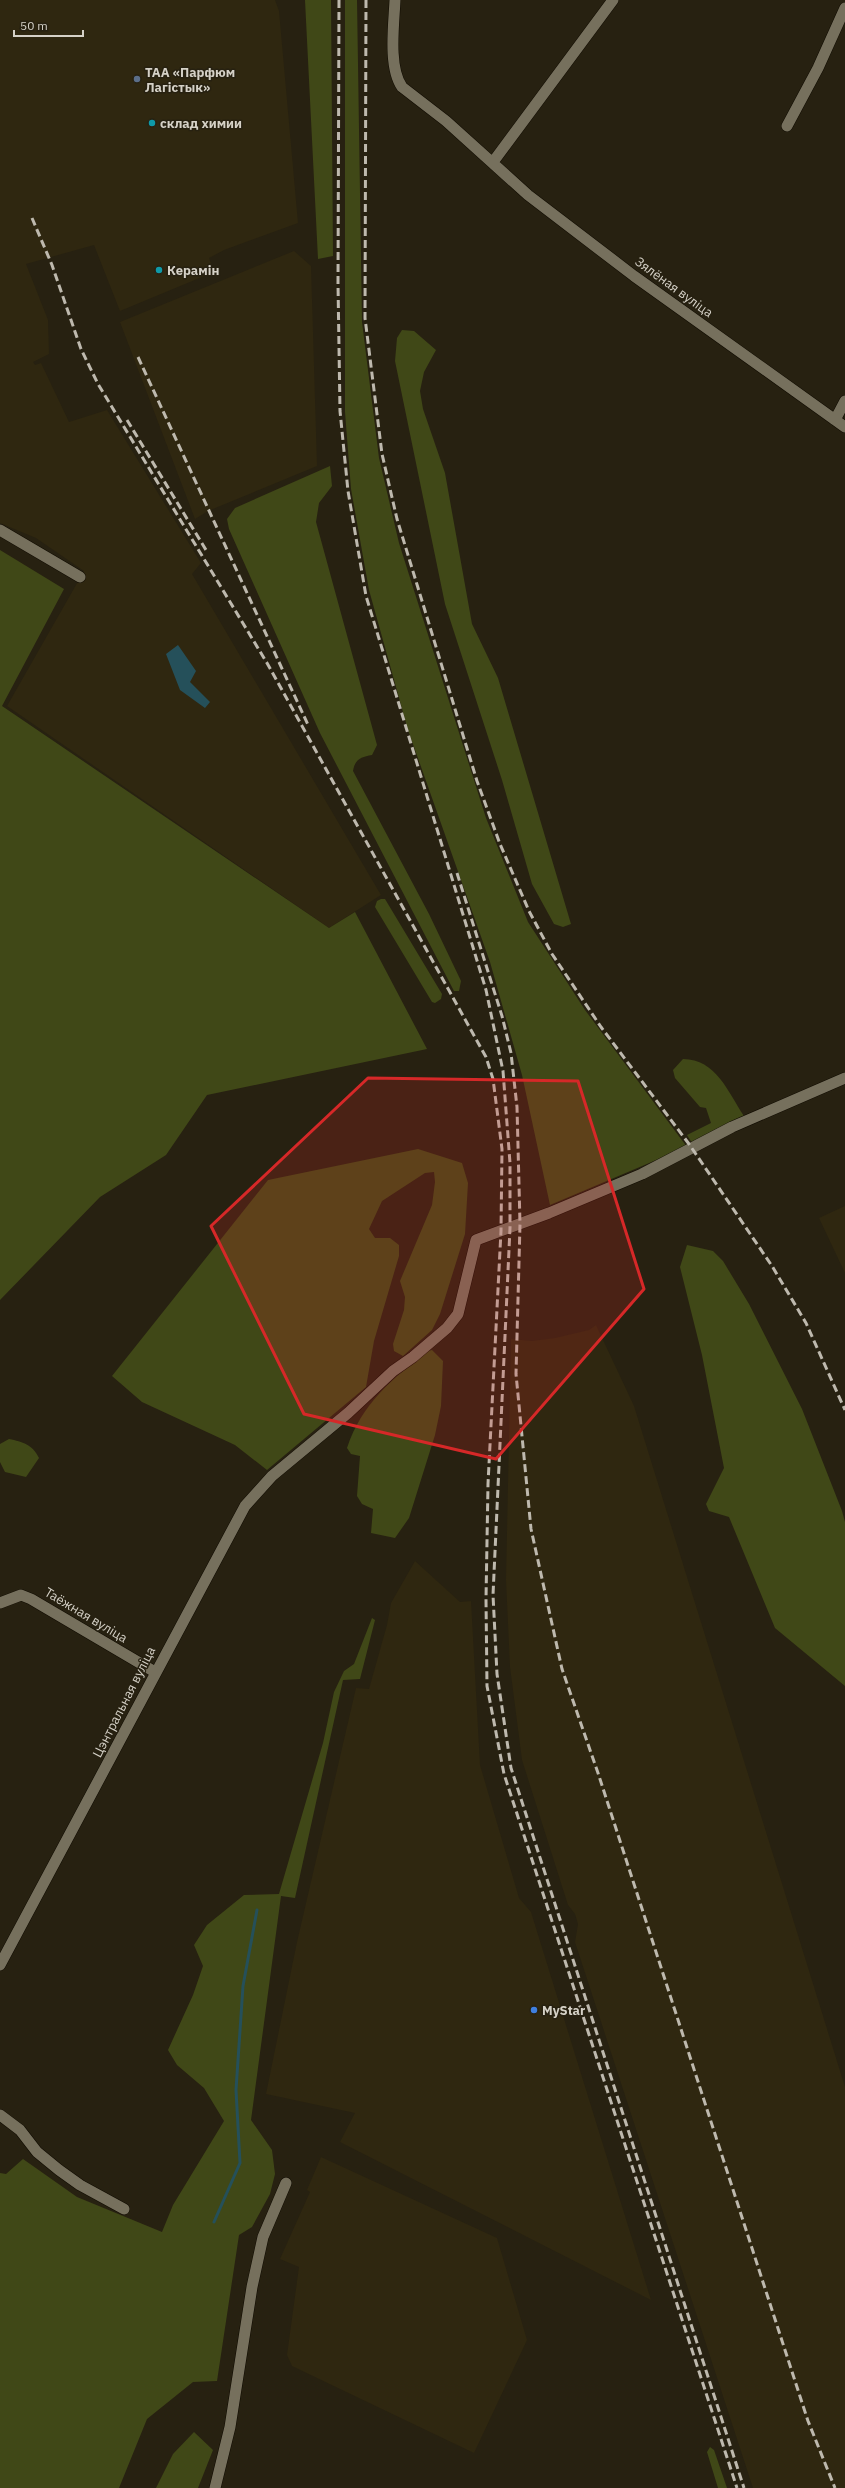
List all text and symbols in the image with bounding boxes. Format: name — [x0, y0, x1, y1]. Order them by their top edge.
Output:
scale bar — [14, 12, 83, 38]
text: 50 m — [20, 18, 48, 33]
place label: ТАА «Парфюм Лагістык» — [145, 64, 235, 96]
marker: ТАА «Парфюм Лагістык» — [132, 74, 142, 84]
place label: склад химии — [160, 115, 242, 132]
marker: склад химии — [147, 118, 157, 128]
street label: Зялёная вуліца — [632, 253, 716, 321]
place label: Керамін — [167, 262, 219, 279]
marker: Керамін — [154, 265, 164, 275]
street label: Таёжная вуліца — [41, 1584, 131, 1646]
street label: Цэнтральная вуліца — [89, 1644, 159, 1760]
place label: MyStar — [542, 2002, 585, 2019]
marker: MyStar — [529, 2005, 539, 2015]

